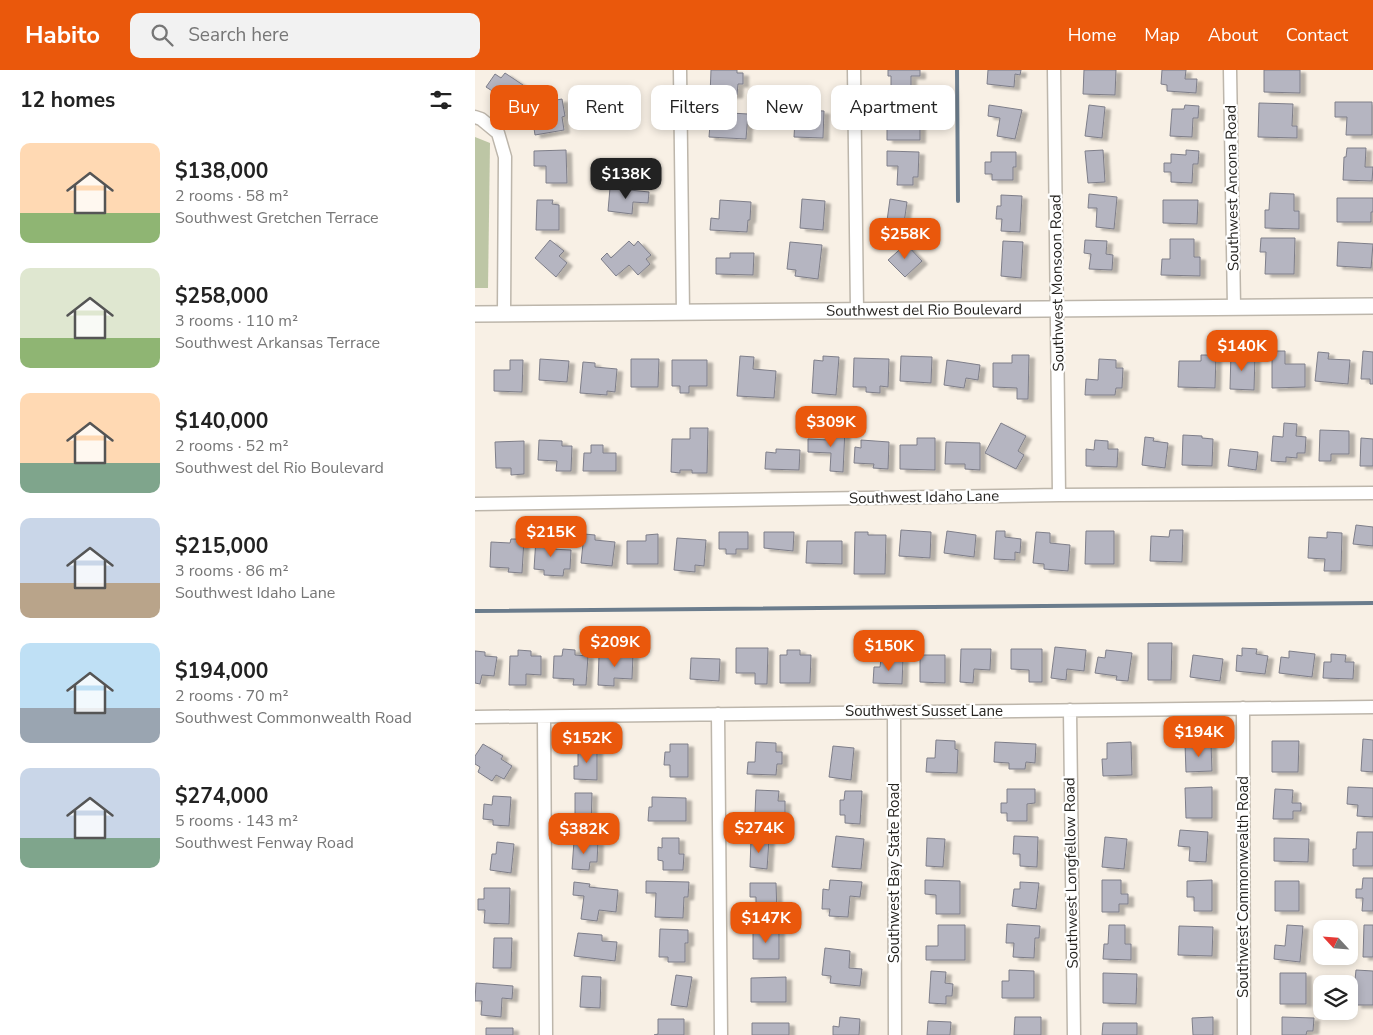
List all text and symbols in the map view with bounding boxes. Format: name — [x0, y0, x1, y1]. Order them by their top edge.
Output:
search box — [130, 13, 480, 58]
text: Habito — [25, 19, 100, 51]
icon: search — [148, 21, 176, 49]
text: Search here — [188, 22, 289, 48]
text: Home — [1068, 23, 1116, 47]
text: Map — [1144, 23, 1180, 47]
text: About — [1208, 23, 1258, 47]
text: Contact — [1286, 23, 1348, 47]
chip: Buy — [490, 85, 558, 130]
chip: Rent — [568, 85, 641, 130]
chip: Filters — [651, 85, 737, 130]
chip: New — [747, 85, 821, 130]
chip: Apartment — [831, 85, 955, 130]
text: 12 homes — [20, 86, 115, 114]
icon: filters — [427, 86, 455, 114]
street label: Southwest Ancona Road — [1221, 105, 1243, 271]
text: $138,000 — [175, 157, 268, 185]
pin: $138K — [591, 158, 661, 200]
icon: home — [60, 163, 120, 223]
text: $138K — [601, 163, 651, 185]
text: 2 rooms · 58 m² — [175, 185, 288, 207]
street label: Southwest Monsoon Road — [1045, 194, 1069, 372]
text: Southwest Gretchen Terrace — [175, 207, 379, 229]
pin: $258K — [870, 218, 940, 260]
text: $258K — [880, 223, 930, 245]
text: $258,000 — [175, 282, 268, 310]
icon: home — [60, 288, 120, 348]
street label: Southwest del Rio Boulevard — [826, 299, 1022, 321]
text: 3 rooms · 110 m² — [175, 310, 298, 332]
pin: $140K — [1207, 330, 1277, 372]
text: Southwest Arkansas Terrace — [175, 332, 380, 354]
text: $140K — [1217, 335, 1267, 357]
pin: $309K — [796, 406, 866, 448]
text: $140,000 — [175, 407, 268, 435]
text: $309K — [806, 411, 856, 433]
icon: home — [60, 413, 120, 473]
text: 2 rooms · 52 m² — [175, 435, 288, 457]
text: Southwest del Rio Boulevard — [175, 457, 384, 479]
street label: Southwest Idaho Lane — [849, 486, 999, 508]
pin: $215K — [516, 516, 586, 558]
text: $215K — [526, 521, 576, 543]
text: $215,000 — [175, 532, 268, 560]
icon: home — [60, 538, 120, 598]
text: 3 rooms · 86 m² — [175, 560, 288, 582]
text: Southwest Idaho Lane — [175, 582, 335, 604]
pin: $209K — [580, 626, 650, 668]
pin: $150K — [854, 630, 924, 672]
text: $209K — [590, 631, 640, 653]
text: $150K — [864, 635, 914, 657]
text: $194,000 — [175, 657, 268, 685]
icon: home — [60, 663, 120, 723]
text: 2 rooms · 70 m² — [175, 685, 288, 707]
street label: Southwest Susset Lane — [845, 701, 1003, 721]
text: Southwest Commonwealth Road — [175, 707, 412, 729]
pin: $194K — [1164, 716, 1234, 758]
text: $194K — [1174, 721, 1224, 743]
pin: $152K — [552, 722, 622, 764]
text: $152K — [562, 727, 612, 749]
street label: Southwest Commonwealth Road — [1233, 776, 1253, 998]
street label: Southwest Longfellow Road — [1059, 777, 1083, 969]
text: $274,000 — [175, 782, 268, 810]
street label: Southwest Bay State Road — [884, 783, 904, 963]
icon: home — [60, 788, 120, 848]
text: 5 rooms · 143 m² — [175, 810, 298, 832]
pin: $382K — [549, 812, 619, 855]
pin: $274K — [724, 812, 794, 854]
text: $274K — [734, 817, 784, 839]
text: $382K — [559, 818, 609, 840]
text: Southwest Fenway Road — [175, 832, 354, 854]
pin: $147K — [731, 902, 801, 944]
text: $147K — [741, 907, 791, 929]
north arrow — [1313, 920, 1357, 965]
map controls — [1313, 920, 1358, 1020]
button: layers — [1313, 975, 1358, 1020]

